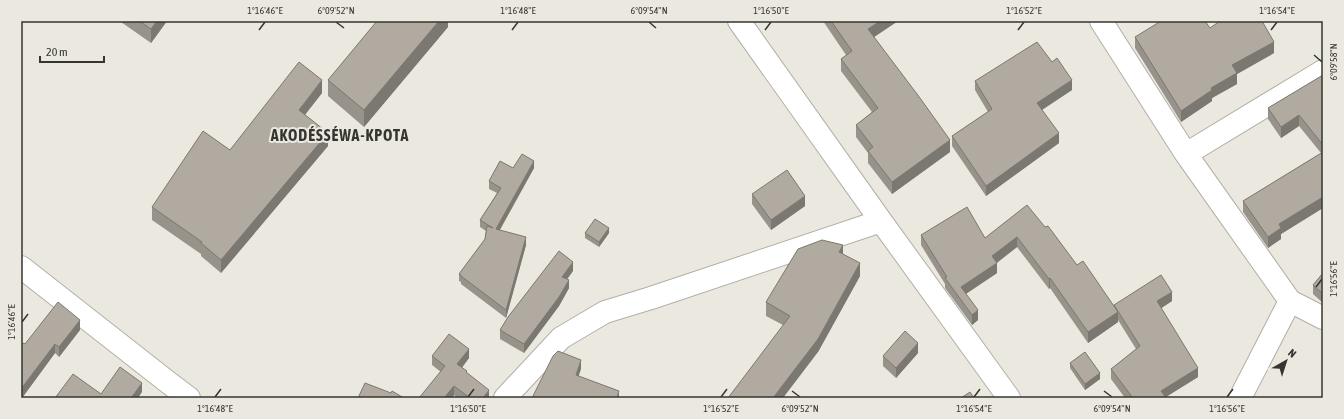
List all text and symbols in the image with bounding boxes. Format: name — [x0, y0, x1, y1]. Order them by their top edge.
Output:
text: 1°16'46"E — [247, 5, 283, 16]
text: 6°09'52"N — [317, 5, 355, 16]
text: 1°16'48"E — [500, 5, 536, 16]
text: 6°09'54"N — [630, 5, 668, 16]
text: 1°16'50"E — [753, 5, 789, 16]
text: 1°16'52"E — [1006, 5, 1042, 16]
text: 1°16'54"E — [1259, 5, 1295, 16]
scale bar — [40, 38, 104, 64]
text: 6°09'58"N — [1328, 43, 1339, 81]
text: 20 m — [46, 45, 68, 59]
district label: AKODÉSSÉWA-KPOTA — [270, 126, 409, 144]
text: 1°16'56"E — [1328, 261, 1339, 297]
text: 1°16'46"E — [6, 304, 17, 340]
north arrow — [1266, 341, 1306, 381]
text: N — [1286, 347, 1299, 360]
text: 1°16'48"E — [197, 403, 233, 414]
text: 1°16'50"E — [450, 403, 486, 414]
text: 1°16'52"E — [703, 403, 739, 414]
text: 6°09'52"N — [781, 403, 819, 414]
text: 1°16'54"E — [956, 403, 992, 414]
text: 6°09'54"N — [1093, 403, 1131, 414]
text: 1°16'56"E — [1209, 403, 1245, 414]

